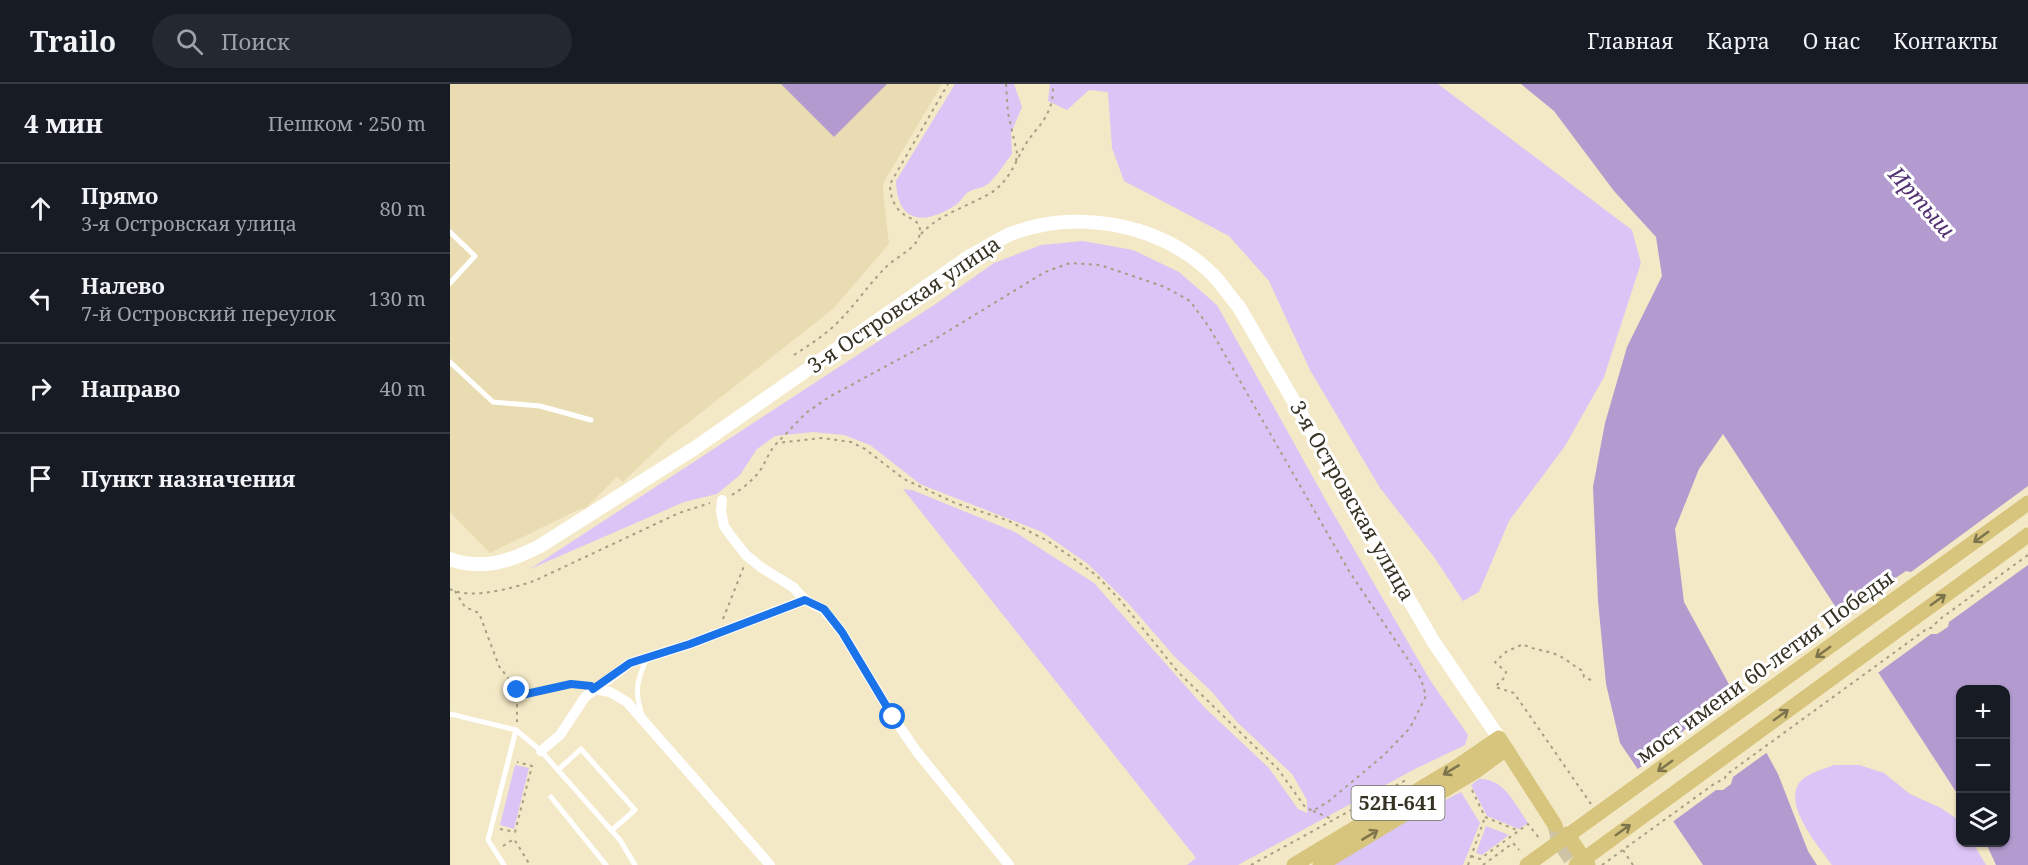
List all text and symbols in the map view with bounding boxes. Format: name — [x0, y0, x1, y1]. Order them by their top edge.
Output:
search box — [152, 14, 572, 68]
text: Trailo — [30, 22, 116, 60]
icon: search — [173, 25, 206, 58]
text: Поиск — [221, 26, 290, 56]
text: Главная — [1587, 27, 1674, 55]
text: Карта — [1707, 27, 1770, 55]
text: О нас — [1803, 27, 1860, 55]
text: Контакты — [1893, 27, 1998, 55]
text: 4 мин — [24, 105, 103, 141]
text: Пешком · 250 m — [268, 110, 426, 137]
water label: Иртыш — [1882, 158, 1963, 244]
text: Прямо — [81, 180, 158, 210]
icon: ahead — [24, 192, 57, 225]
text: 80 m — [380, 195, 426, 222]
text: 3-я Островская улица — [81, 210, 297, 237]
street label: 3-я Островская улица — [802, 229, 1005, 379]
text: Налево — [81, 270, 165, 300]
icon: left — [24, 282, 57, 315]
text: 130 m — [368, 285, 426, 312]
text: 7-й Островский переулок — [81, 300, 336, 327]
icon: right — [24, 372, 57, 405]
text: Направо — [81, 373, 180, 403]
text: 40 m — [380, 375, 426, 402]
street label: 3-я Островская улица — [1284, 395, 1422, 606]
icon: arrive — [24, 462, 57, 495]
text: Пункт назначения — [81, 463, 295, 493]
one-way arrow — [1973, 531, 1989, 543]
street label: мост имени 60-летия Победы — [1630, 563, 1899, 769]
one-way arrow — [1930, 594, 1946, 606]
one-way arrow — [1815, 645, 1831, 658]
route end — [503, 676, 529, 702]
map controls — [1956, 685, 2010, 847]
button: + — [1956, 685, 2010, 739]
route start — [879, 703, 905, 729]
one-way arrow — [1772, 709, 1788, 722]
button: − — [1956, 739, 2010, 793]
one-way arrow — [1657, 760, 1673, 772]
one-way arrow — [1443, 765, 1460, 777]
road number: 52Н-641 — [1352, 786, 1444, 820]
button: layers — [1956, 793, 2010, 847]
one-way arrow — [1615, 824, 1631, 837]
one-way arrow — [1361, 828, 1378, 840]

